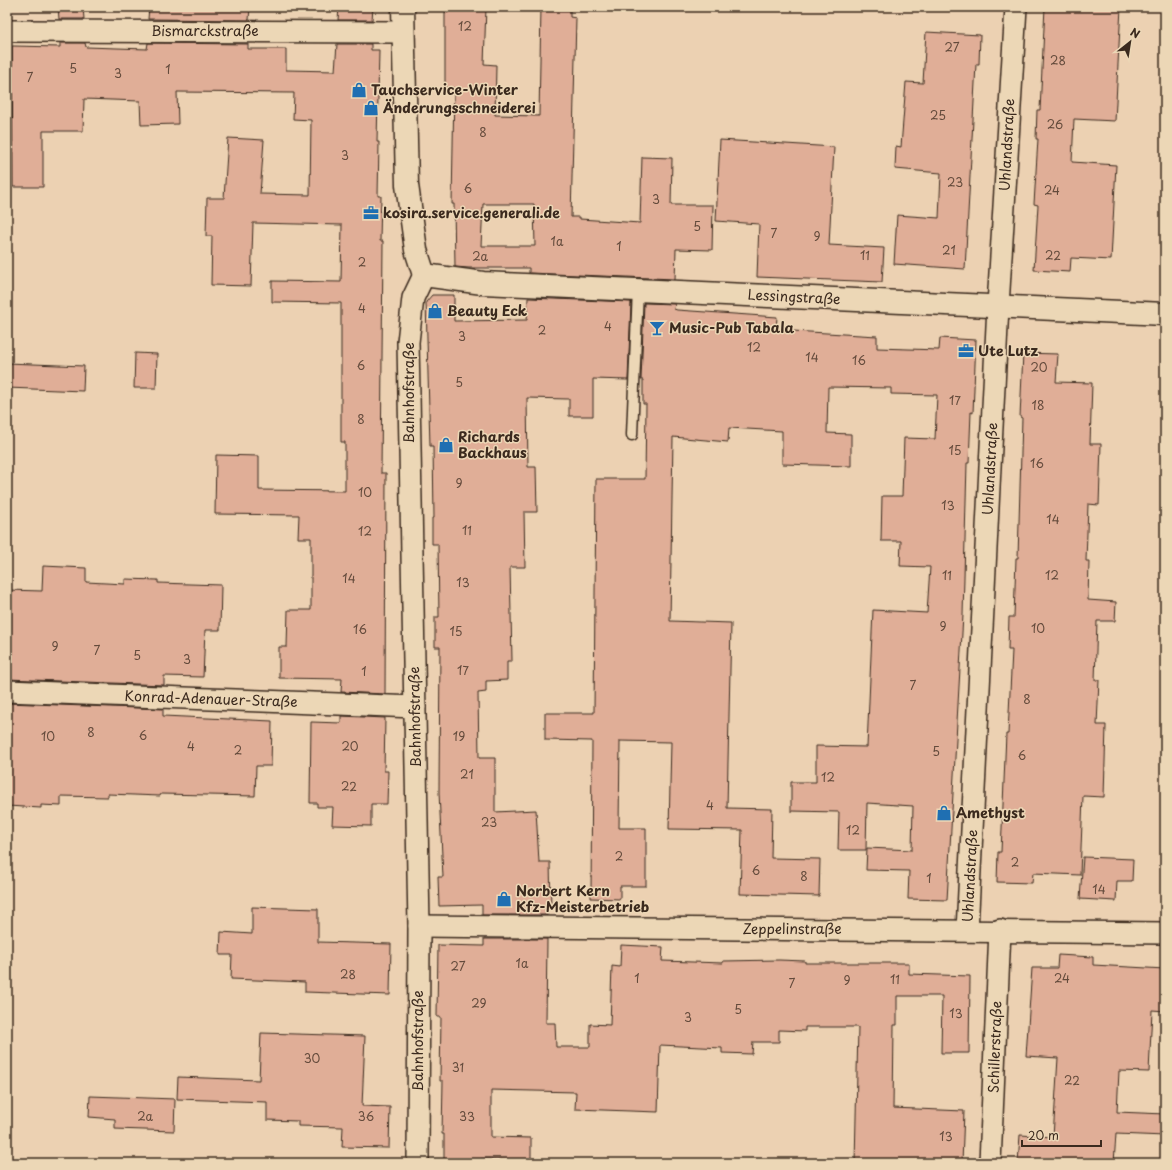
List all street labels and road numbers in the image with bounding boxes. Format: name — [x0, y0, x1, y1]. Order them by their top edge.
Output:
street label: Bismarckstraße — [151, 20, 259, 41]
street label: Uhlandstraße — [994, 98, 1019, 192]
street label: Lessingstraße — [747, 284, 841, 309]
street label: Bahnhofstraße — [398, 342, 419, 444]
street label: Uhlandstraße — [977, 422, 1002, 516]
street label: Bahnhofstraße — [403, 666, 426, 768]
street label: Konrad-Adenauer-Straße — [124, 685, 298, 712]
street label: Uhlandstraße — [957, 829, 982, 923]
street label: Zeppelinstraße — [742, 918, 842, 939]
street label: Bahnhofstraße — [407, 990, 428, 1092]
street label: Schillerstraße — [982, 1000, 1007, 1094]

